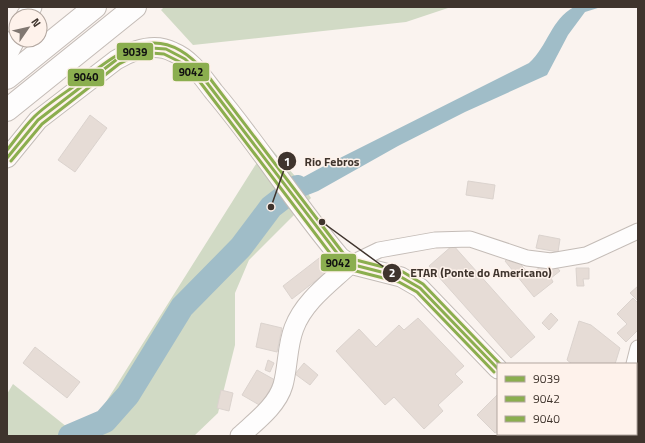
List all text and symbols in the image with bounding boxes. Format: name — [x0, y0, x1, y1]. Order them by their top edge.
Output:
north arrow — [8, 8, 48, 48]
text: N — [28, 15, 45, 30]
line badge: 9039 — [116, 42, 154, 61]
text: 9039 — [123, 44, 147, 60]
line badge: 9042 — [172, 62, 210, 82]
text: 9042 — [179, 64, 203, 80]
line badge: 9040 — [67, 68, 105, 87]
text: 9040 — [74, 69, 98, 85]
callout: Rio Febros — [277, 149, 367, 173]
text: 1 — [284, 152, 290, 171]
text: Rio Febros — [305, 152, 360, 171]
line badge: 9042 — [320, 253, 357, 272]
text: 9042 — [326, 255, 350, 271]
callout: ETAR (Ponte do Americano) — [382, 261, 560, 285]
text: 2 — [389, 263, 395, 282]
text: ETAR (Ponte do Americano) — [410, 263, 552, 282]
legend — [497, 363, 637, 435]
text: 9039 — [533, 369, 560, 388]
text: 9042 — [533, 389, 560, 408]
text: 9040 — [533, 409, 560, 428]

